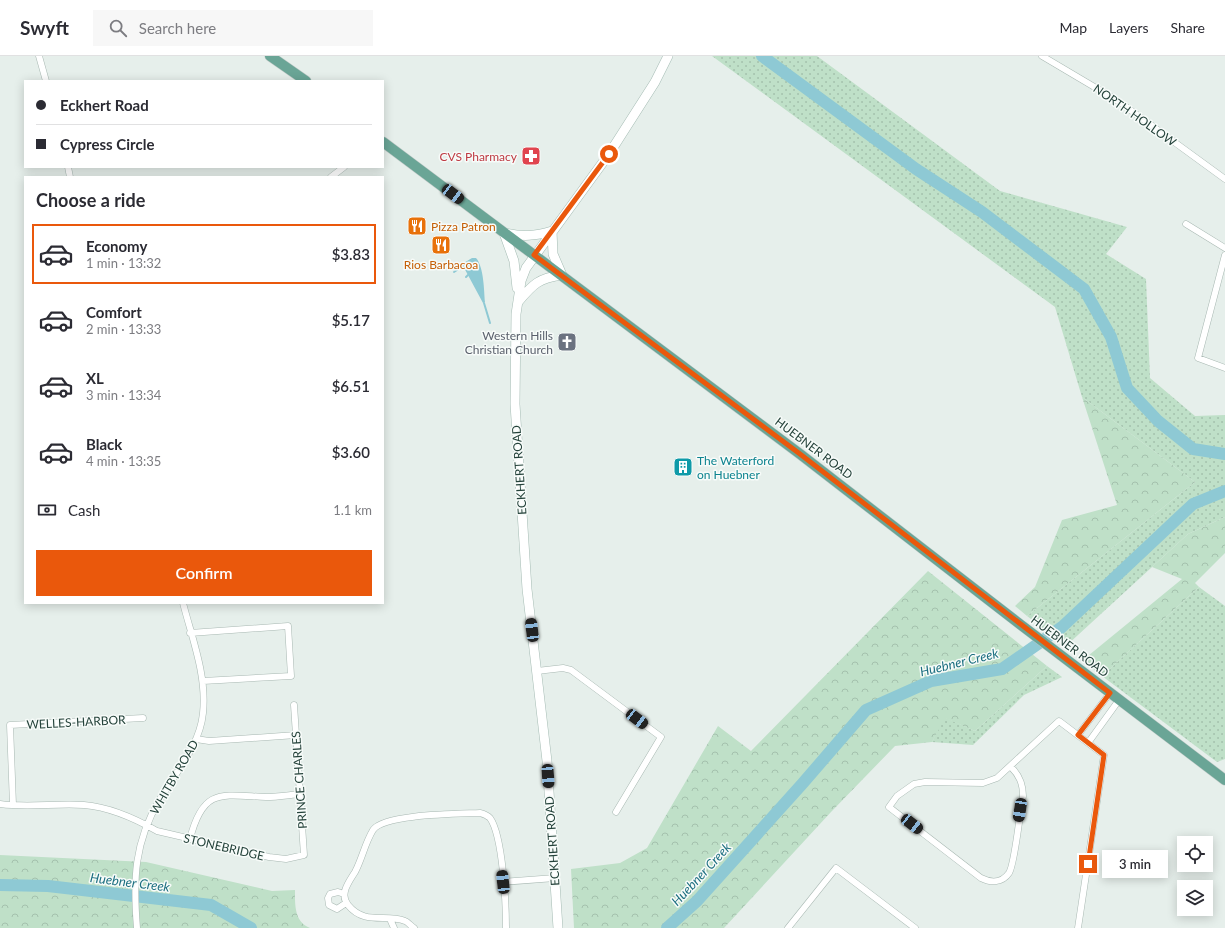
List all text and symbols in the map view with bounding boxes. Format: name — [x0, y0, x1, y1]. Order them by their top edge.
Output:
search box — [93, 10, 373, 46]
text: Swyft — [20, 16, 69, 39]
icon: search — [107, 17, 129, 39]
text: Search here — [139, 19, 216, 37]
text: Map — [1059, 19, 1087, 36]
text: Layers — [1109, 19, 1149, 36]
text: Share — [1171, 19, 1205, 36]
street label: NORTH HOLLOW — [1091, 81, 1180, 150]
text: Eckhert Road — [60, 96, 149, 114]
text: Cypress Circle — [60, 135, 154, 153]
pharmacy icon: CVS Pharmacy — [520, 145, 542, 167]
route start — [600, 145, 618, 163]
place label: CVS Pharmacy — [440, 149, 518, 164]
car — [440, 182, 466, 206]
text: Choose a ride — [36, 189, 145, 211]
restaurant icon: Pizza Patron — [406, 215, 428, 237]
place label: Pizza Patron — [431, 219, 496, 234]
restaurant icon: Rios Barbacoa — [430, 234, 452, 256]
icon: car — [38, 236, 74, 272]
text: Economy — [86, 237, 147, 255]
text: $3.83 — [332, 245, 370, 263]
text: 1 min · 13:32 — [86, 255, 161, 271]
place label: Rios Barbacoa — [404, 257, 478, 272]
icon: car — [38, 302, 74, 338]
text: Comfort — [86, 303, 142, 321]
text: $5.17 — [332, 311, 370, 329]
text: 2 min · 13:33 — [86, 321, 161, 337]
place label: Western Hills Christian Church — [465, 328, 553, 357]
church icon: Western Hills Christian Church — [556, 331, 578, 353]
icon: car — [38, 368, 74, 404]
text: XL — [86, 369, 104, 387]
text: $6.51 — [332, 377, 370, 395]
text: 3 min · 13:34 — [86, 387, 161, 403]
street label: HUEBNER ROAD — [772, 414, 856, 482]
street label: ECKHERT ROAD — [508, 425, 530, 515]
icon: car — [38, 434, 74, 470]
text: Black — [86, 435, 122, 453]
text: $3.60 — [332, 443, 370, 461]
text: 4 min · 13:35 — [86, 453, 161, 469]
place label: The Waterford on Huebner — [697, 453, 774, 482]
building icon: The Waterford on Huebner — [672, 456, 694, 478]
icon: cash — [36, 499, 58, 521]
text: Cash — [68, 501, 100, 519]
text: 1.1 km — [333, 502, 372, 518]
button: Confirm — [36, 550, 372, 596]
street label: HUEBNER ROAD — [1028, 612, 1112, 680]
car — [525, 617, 539, 643]
water label: Huebner Creek — [918, 644, 1001, 679]
car — [624, 707, 650, 731]
street label: WELLES-HARBOR — [26, 712, 126, 732]
street label: PRINCE CHARLES — [288, 731, 310, 829]
street label: WHITBY ROAD — [147, 737, 201, 817]
car — [541, 764, 555, 788]
street label: ECKHERT ROAD — [541, 796, 563, 886]
car — [1012, 797, 1028, 823]
car — [899, 812, 925, 836]
street label: STONEBRIDGE — [182, 830, 266, 864]
map controls — [1177, 836, 1213, 916]
button: locate — [1177, 836, 1213, 872]
water label: Huebner Creek — [668, 839, 735, 909]
callout: 3 min — [1102, 850, 1168, 878]
route end — [1079, 855, 1097, 873]
text: 3 min — [1119, 856, 1151, 872]
water label: Huebner Creek — [89, 869, 172, 895]
car — [496, 869, 510, 895]
button: layers — [1177, 880, 1213, 916]

